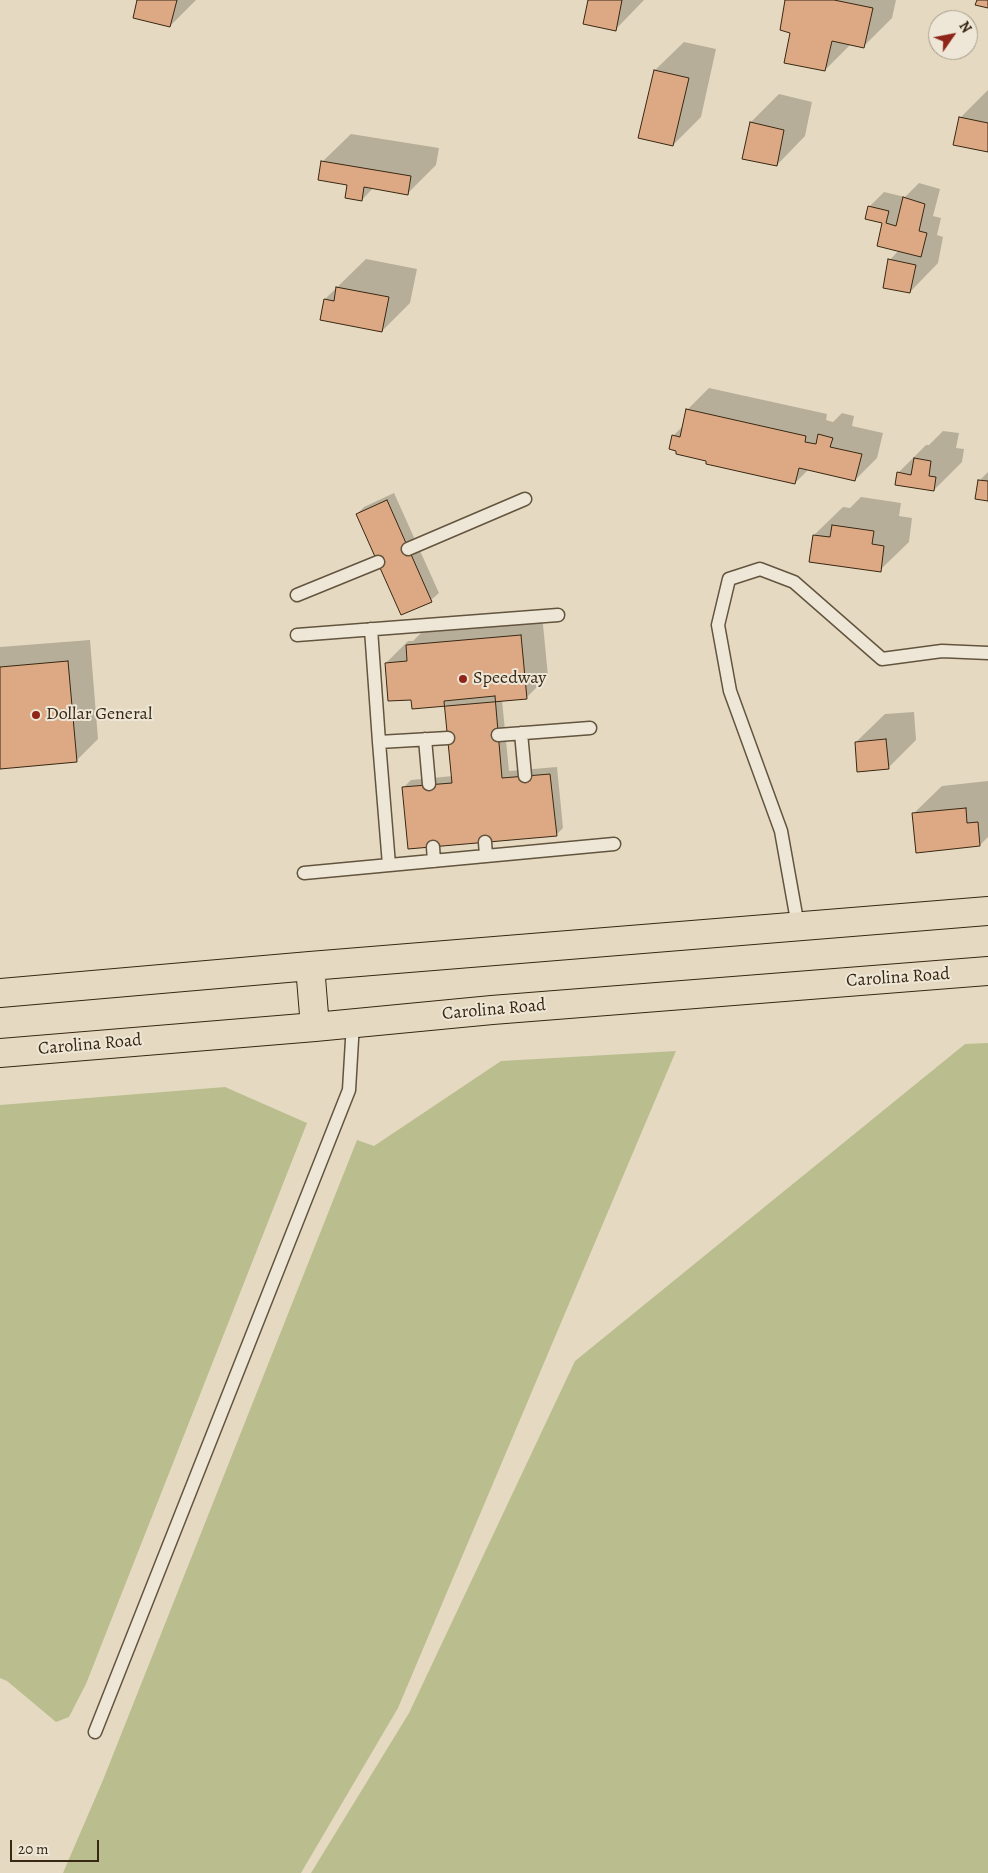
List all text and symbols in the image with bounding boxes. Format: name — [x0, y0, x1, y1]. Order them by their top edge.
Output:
north arrow — [928, 10, 978, 60]
text: N — [954, 18, 976, 37]
place label: Speedway — [473, 668, 546, 690]
marker: Speedway — [457, 673, 469, 685]
place label: Dollar General — [46, 704, 152, 726]
marker: Dollar General — [30, 709, 42, 721]
street label: Carolina Road — [845, 964, 951, 992]
street label: Carolina Road — [441, 995, 547, 1025]
street label: Carolina Road — [37, 1030, 143, 1060]
scale bar — [12, 1830, 101, 1862]
text: 20 m — [18, 1839, 49, 1859]

